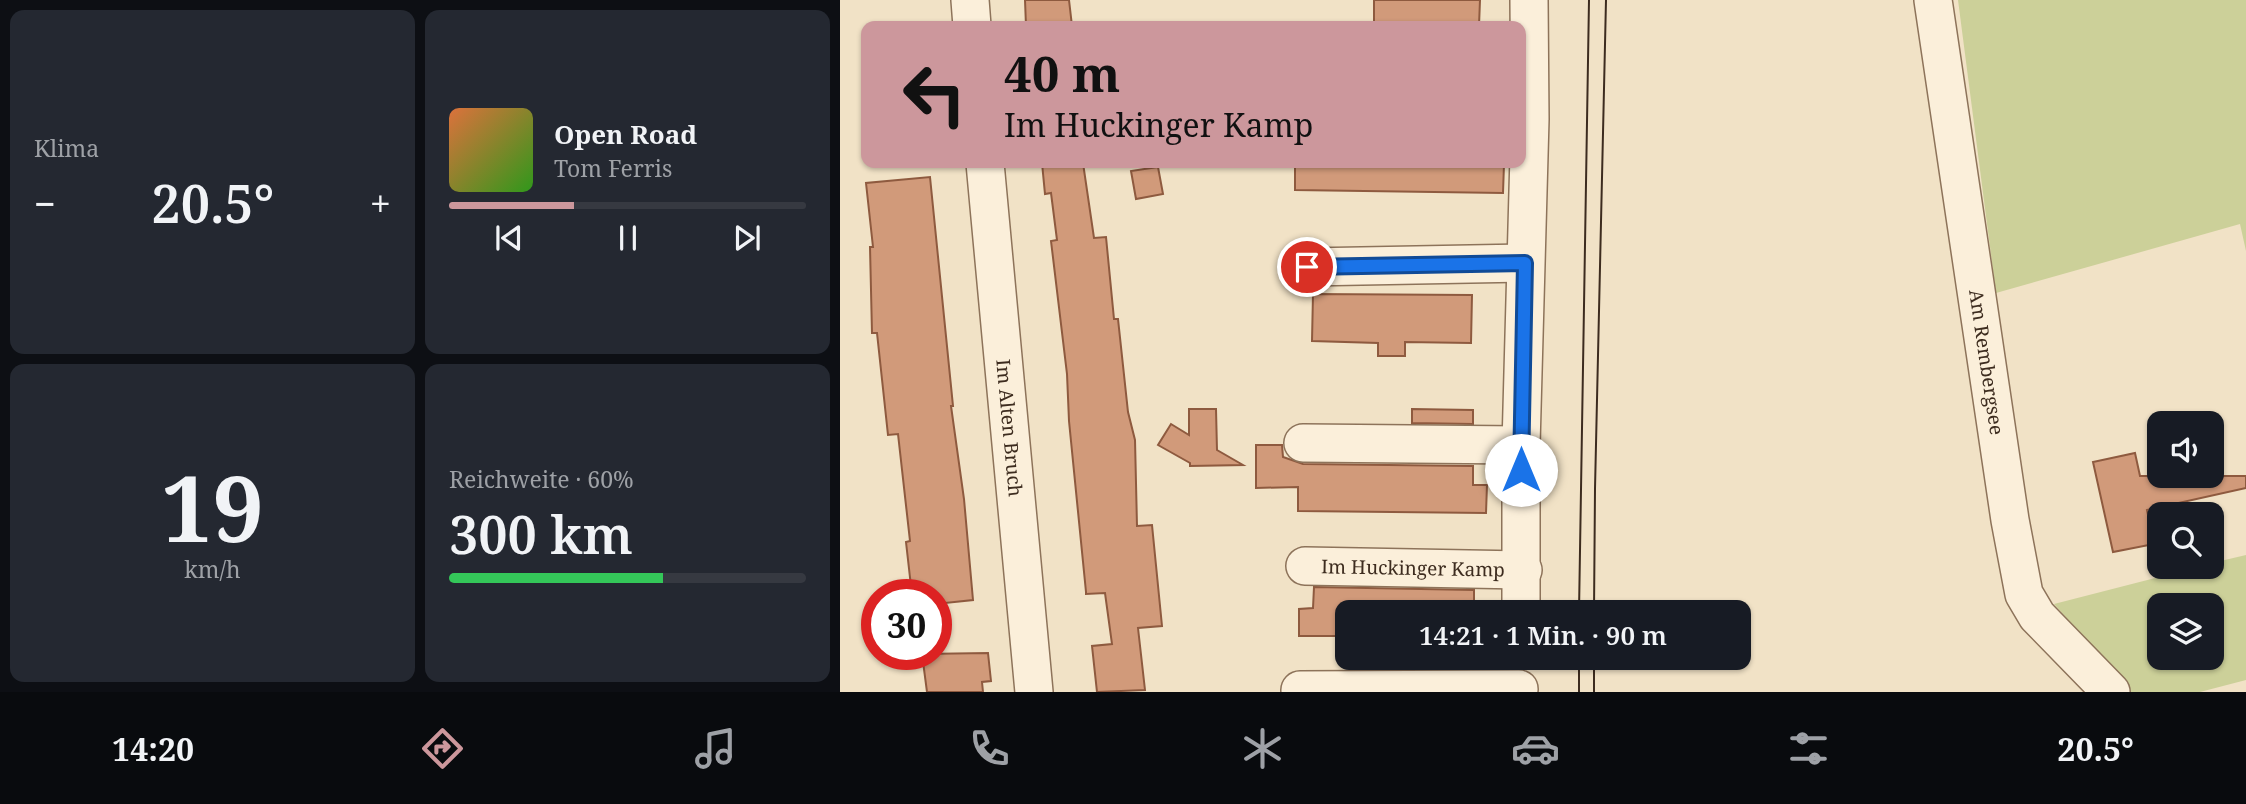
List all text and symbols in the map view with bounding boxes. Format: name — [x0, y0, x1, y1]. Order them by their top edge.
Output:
text: 40 m — [1004, 40, 1120, 106]
icon: left — [889, 49, 980, 140]
text: Im Huckinger Kamp — [1004, 103, 1313, 146]
text: Open Road — [554, 116, 697, 152]
text: Klima — [34, 132, 99, 164]
text: Tom Ferris — [554, 152, 672, 184]
text: 20.5° — [151, 167, 274, 238]
text: − — [34, 177, 56, 229]
text: + — [370, 177, 391, 229]
icon: previous — [490, 219, 528, 257]
icon: pause — [609, 219, 647, 257]
icon: next — [728, 219, 766, 257]
pin — [1277, 237, 1337, 297]
icon: arrive — [1288, 248, 1326, 286]
street label: Am Rembergsee — [1963, 287, 2010, 437]
street label: Im Alten Bruch — [990, 358, 1029, 498]
map controls — [2147, 411, 2224, 670]
button: sound — [2147, 411, 2224, 488]
position arrow — [1484, 433, 1558, 507]
text: 19 — [161, 445, 264, 569]
text: Reichweite · 60% — [449, 463, 634, 495]
text: 300 km — [449, 498, 633, 569]
button: search — [2147, 502, 2224, 579]
text: km/h — [184, 553, 241, 585]
street label: Im Huckinger Kamp — [1321, 553, 1505, 583]
speed limit sign: 30 — [861, 579, 952, 670]
button: layers — [2147, 593, 2224, 670]
text: 14:21 · 1 Min. · 90 m — [1419, 617, 1667, 653]
icon: directions — [418, 724, 467, 773]
icon: music — [691, 724, 740, 773]
icon: phone — [965, 724, 1014, 773]
icon: climate — [1238, 724, 1287, 773]
icon: car — [1511, 724, 1560, 773]
icon: filters — [1784, 724, 1833, 773]
text: 14:20 — [112, 727, 194, 770]
text: 20.5° — [2057, 727, 2134, 770]

